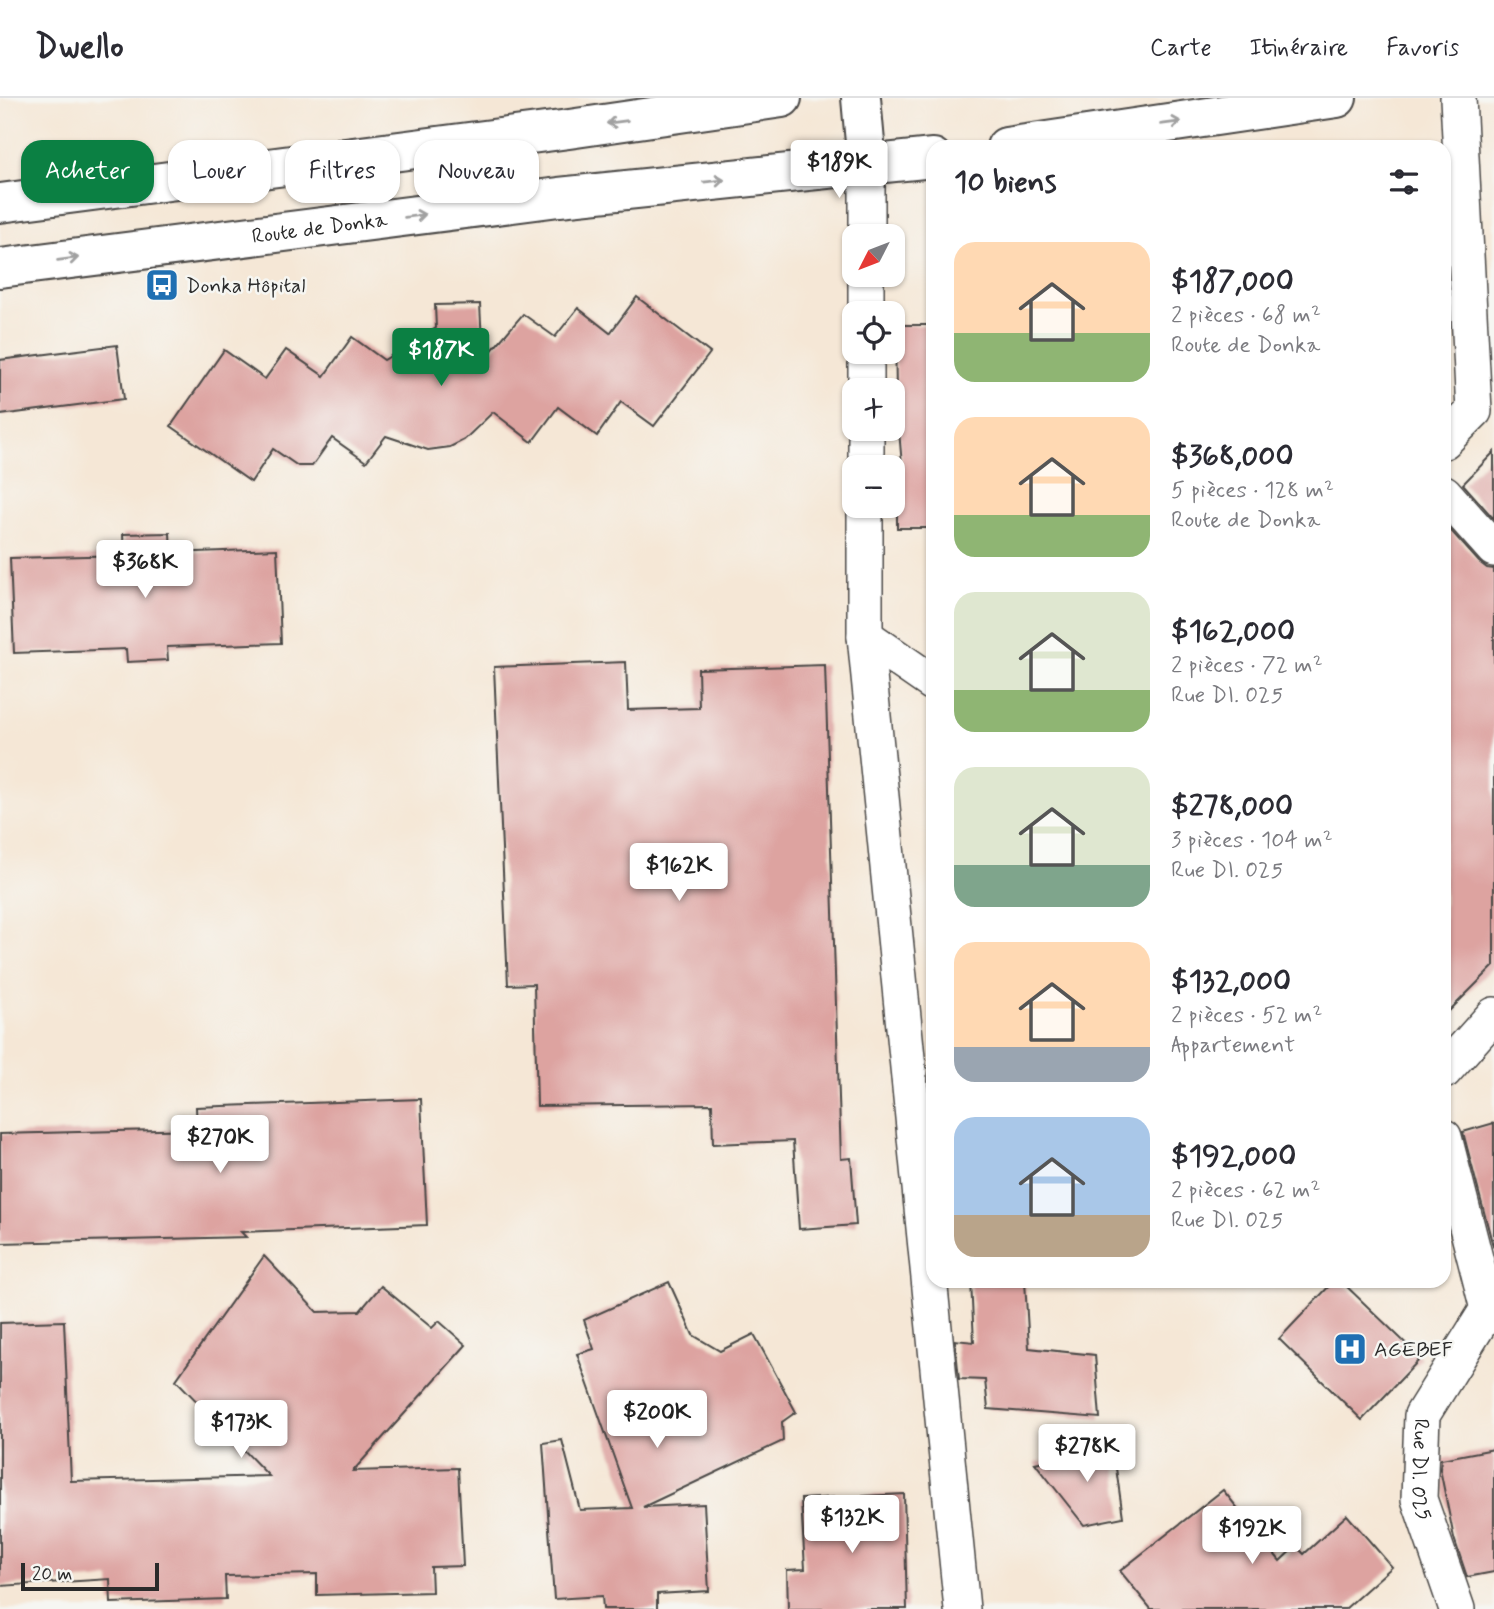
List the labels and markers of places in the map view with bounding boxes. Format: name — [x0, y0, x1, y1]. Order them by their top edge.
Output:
pin: $189K — [790, 140, 888, 200]
bus stop icon: Donka Hôpital — [143, 266, 181, 304]
place label: Donka Hôpital — [186, 272, 305, 300]
pin: $187K — [392, 328, 490, 388]
pin: $368K — [96, 540, 194, 600]
pin: $162K — [630, 844, 728, 903]
pin: $270K — [171, 1116, 269, 1175]
hospital icon: AGEBEF — [1331, 1330, 1369, 1368]
place label: AGEBEF — [1374, 1336, 1453, 1364]
pin: $200K — [608, 1390, 706, 1450]
pin: $173K — [192, 1400, 290, 1460]
pin: $278K — [1038, 1424, 1136, 1484]
pin: $132K — [803, 1496, 901, 1555]
pin: $192K — [1203, 1506, 1301, 1566]

